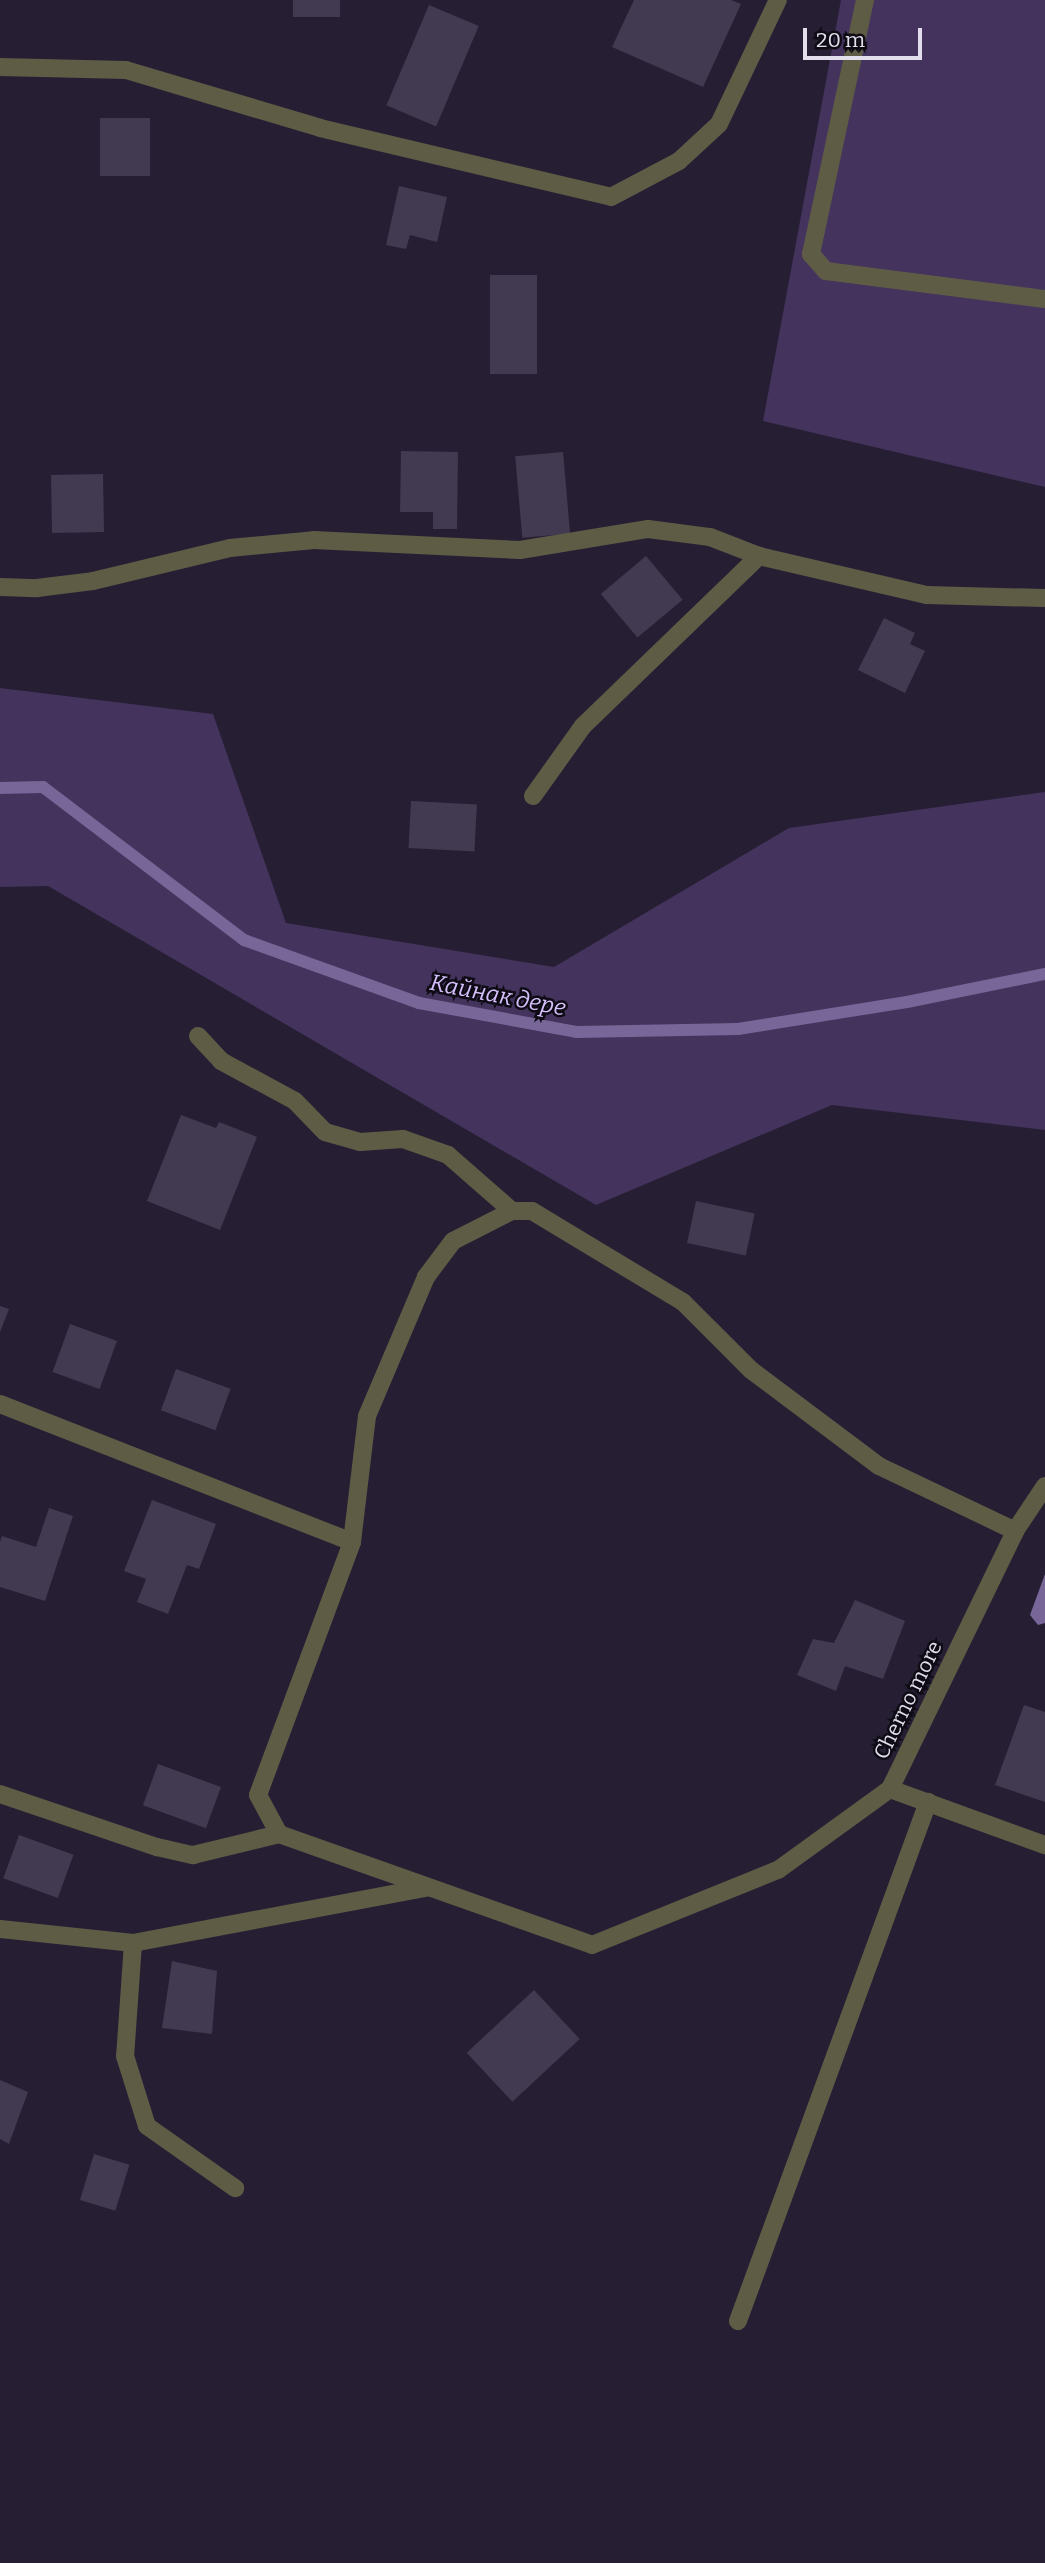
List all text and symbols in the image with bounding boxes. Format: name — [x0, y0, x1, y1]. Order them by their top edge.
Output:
scale bar — [807, 14, 926, 58]
text: 20 m — [816, 27, 865, 53]
water label: Кайнак дере — [428, 968, 568, 1022]
street label: Cherno more — [869, 1637, 947, 1763]

